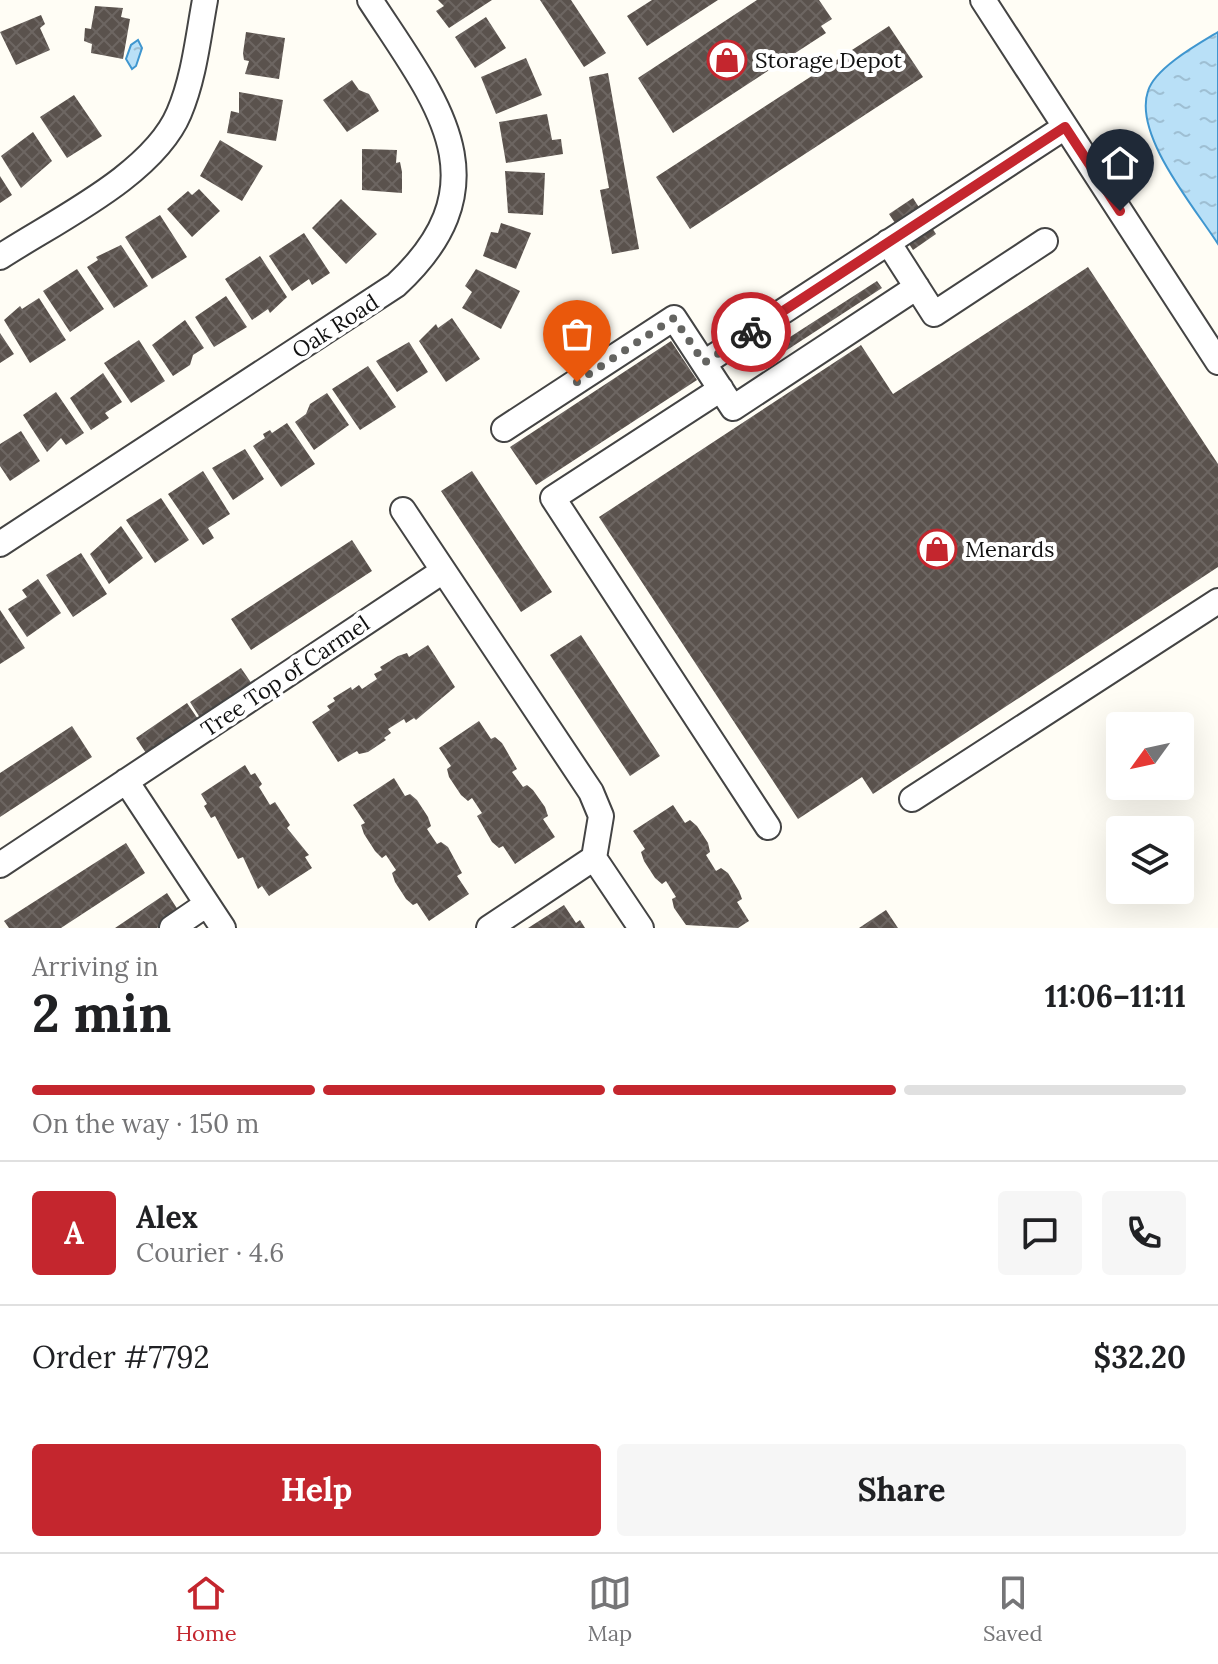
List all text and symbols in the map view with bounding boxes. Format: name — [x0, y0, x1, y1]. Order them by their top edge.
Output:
shop icon: Storage Depot — [706, 39, 748, 81]
place label: Storage Depot — [755, 46, 903, 74]
pin — [1086, 129, 1154, 211]
icon: home — [1098, 141, 1142, 185]
street label: Oak Road — [287, 288, 383, 364]
courier — [711, 292, 791, 372]
pin — [543, 300, 611, 382]
icon: bike — [729, 310, 773, 354]
icon: bag — [555, 312, 599, 356]
shop icon: Menards — [916, 528, 958, 570]
place label: Menards — [965, 535, 1054, 563]
street label: Tree Top of Carmel — [195, 609, 375, 743]
north arrow — [1106, 712, 1194, 800]
map controls — [1106, 712, 1194, 904]
button: layers — [1106, 816, 1194, 904]
text: Arriving in — [32, 950, 159, 983]
text: 11:06–11:11 — [1045, 977, 1186, 1015]
text: 2 min — [32, 980, 171, 1046]
text: On the way · 150 m — [32, 1107, 259, 1140]
button: chat — [998, 1191, 1082, 1275]
button: phone — [1102, 1191, 1186, 1275]
text: Alex — [136, 1198, 198, 1236]
text: A — [64, 1214, 84, 1252]
text: Courier · 4.6 — [136, 1236, 284, 1269]
text: Order #7792 — [32, 1338, 210, 1376]
text: $32.20 — [1094, 1338, 1186, 1376]
button: Help — [32, 1444, 601, 1536]
button: Share — [617, 1444, 1186, 1536]
tab: Home — [175, 1571, 237, 1647]
tab: Map — [587, 1571, 632, 1647]
tab: Saved — [983, 1571, 1043, 1647]

